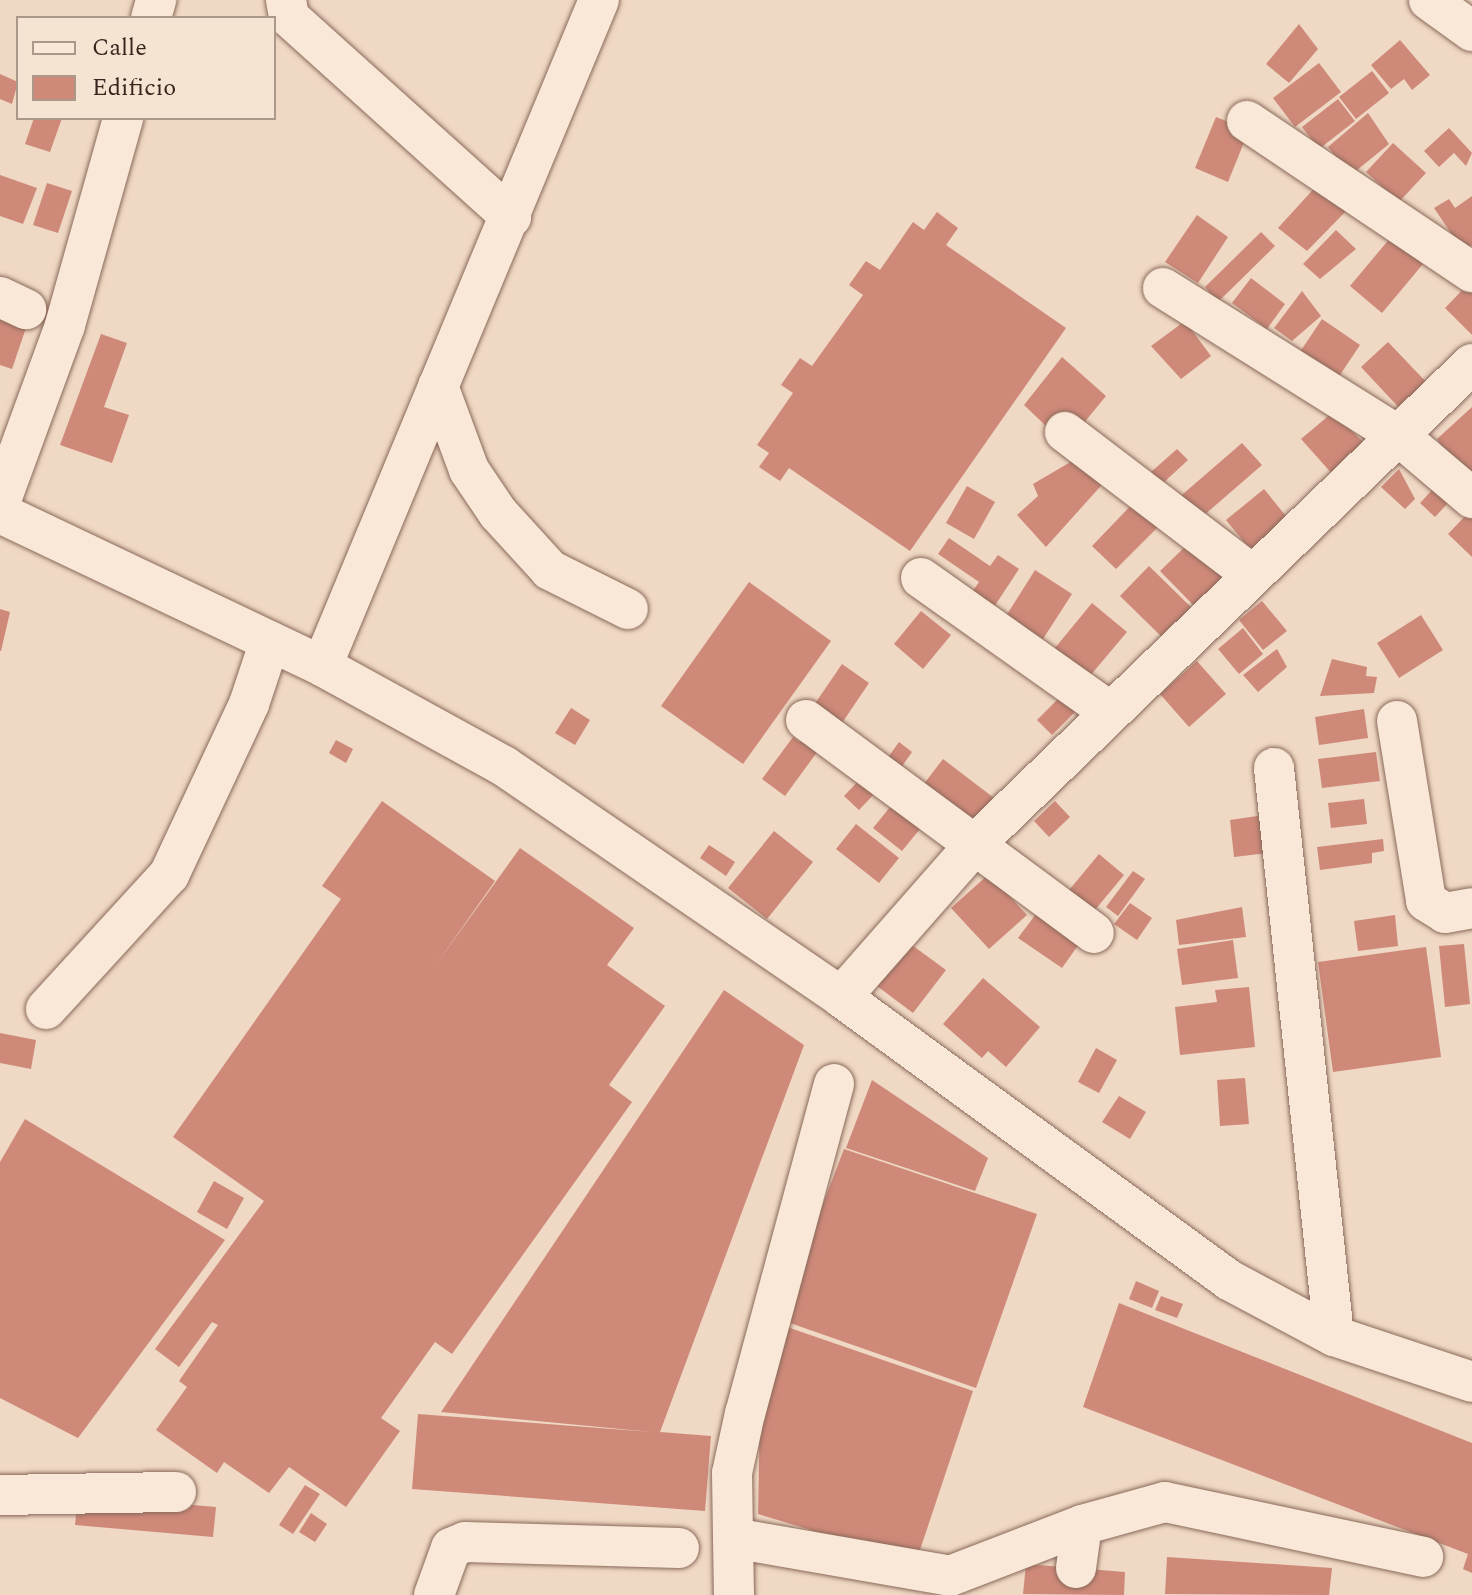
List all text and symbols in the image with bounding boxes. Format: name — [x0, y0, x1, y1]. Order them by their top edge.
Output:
legend — [16, 16, 276, 120]
text: Calle — [92, 30, 147, 66]
text: Edificio — [92, 70, 176, 106]

